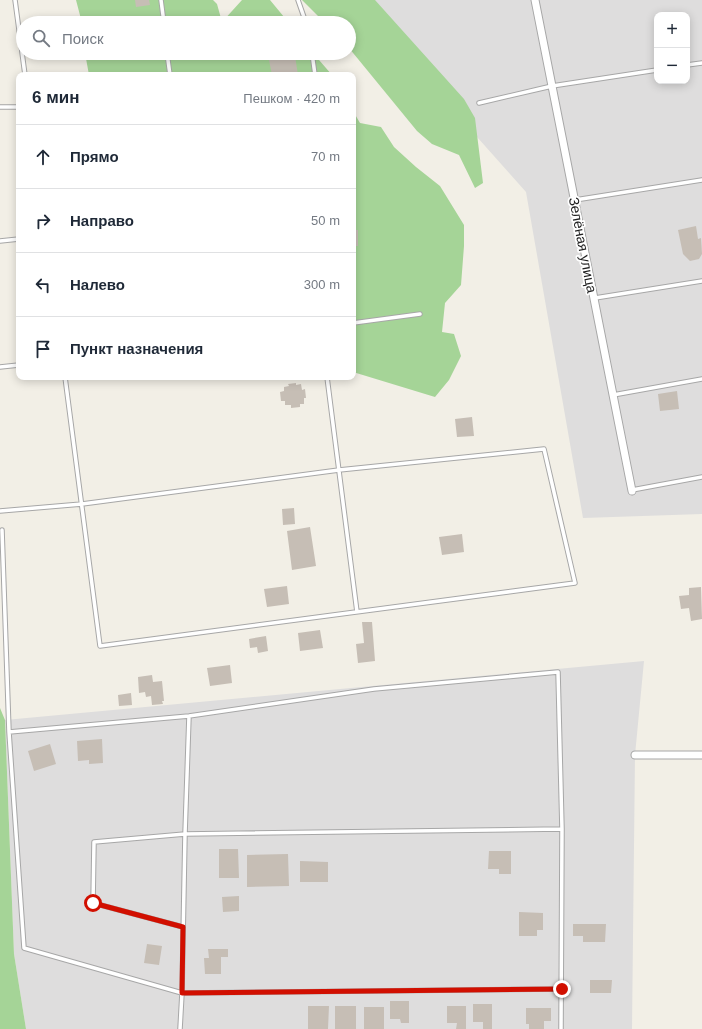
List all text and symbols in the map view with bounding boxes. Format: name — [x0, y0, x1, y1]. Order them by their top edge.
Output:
map controls — [654, 12, 690, 84]
button: + — [654, 12, 690, 48]
search box — [16, 16, 356, 60]
icon: search — [30, 27, 52, 49]
text: Поиск — [62, 30, 104, 47]
button: − — [654, 48, 690, 84]
text: 6 мин — [32, 88, 79, 107]
text: Пешком · 420 m — [243, 91, 340, 106]
icon: ahead — [32, 146, 54, 168]
text: Прямо — [70, 148, 119, 165]
text: 70 m — [311, 149, 340, 164]
street label: Зелёная улица — [566, 196, 600, 294]
icon: right — [32, 210, 54, 232]
text: Направо — [70, 212, 134, 229]
text: 50 m — [311, 213, 340, 228]
icon: left — [32, 274, 54, 296]
text: Налево — [70, 276, 125, 293]
text: 300 m — [304, 277, 340, 292]
icon: arrive — [32, 338, 54, 360]
text: Пункт назначения — [70, 340, 203, 357]
route start — [84, 894, 102, 912]
route end — [553, 980, 571, 998]

